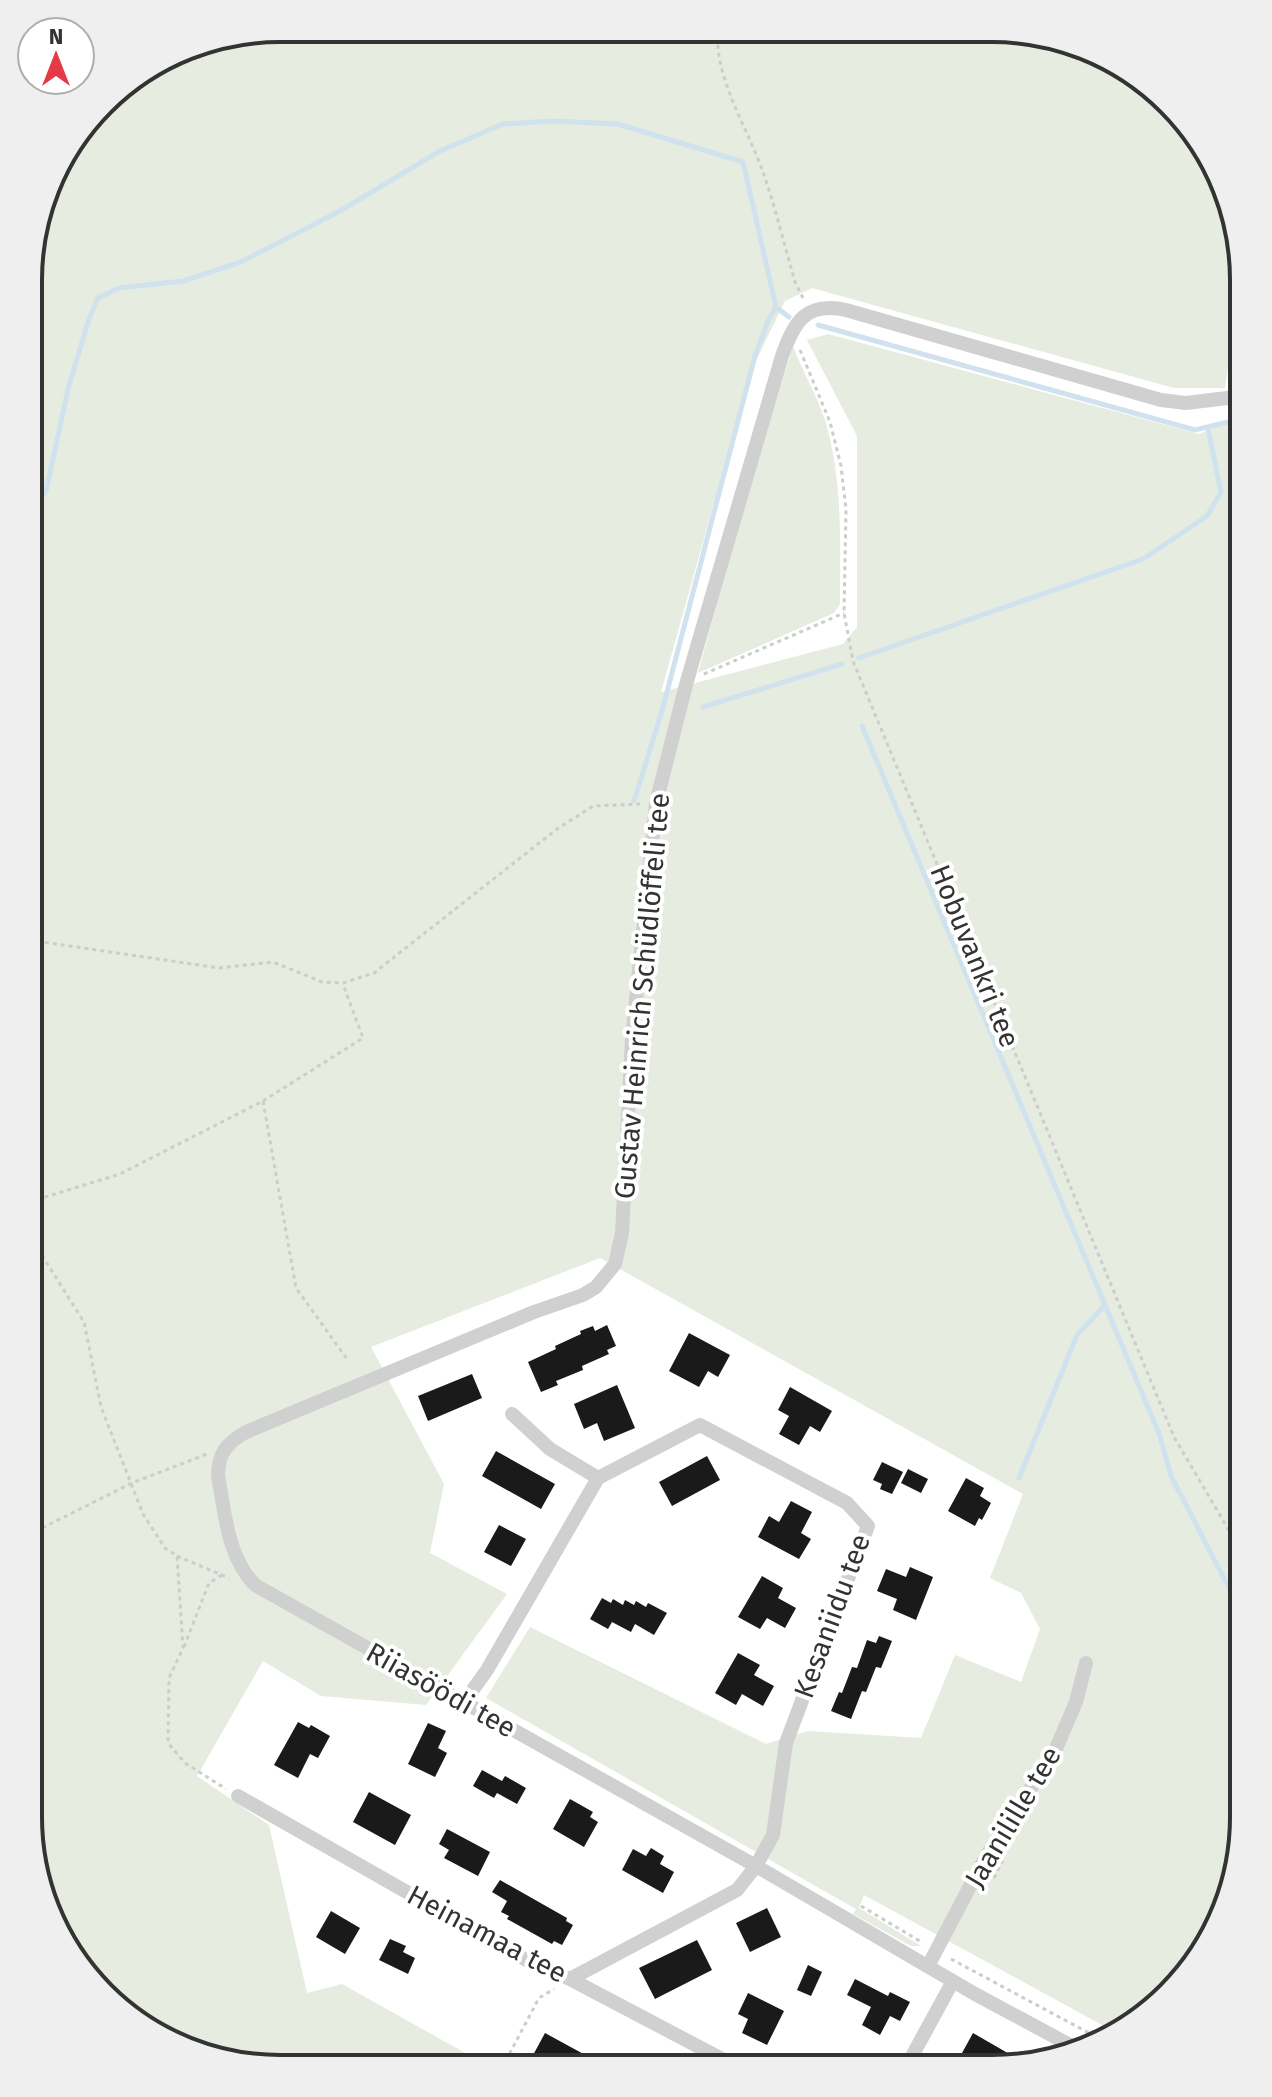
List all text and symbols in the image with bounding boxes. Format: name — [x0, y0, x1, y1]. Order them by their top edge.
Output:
north arrow — [16, 16, 96, 96]
text: N — [49, 23, 63, 50]
street label: Gustav Heinrich Schüdlöffeli tee — [608, 792, 676, 1200]
street label: Hobuvankri tee — [923, 860, 1027, 1052]
street label: Kesaniidu tee — [787, 1529, 877, 1703]
street label: Riiasöödi tee — [361, 1635, 521, 1745]
street label: Jaanilille tee — [958, 1741, 1068, 1893]
street label: Heinamaa tee — [402, 1878, 572, 1990]

